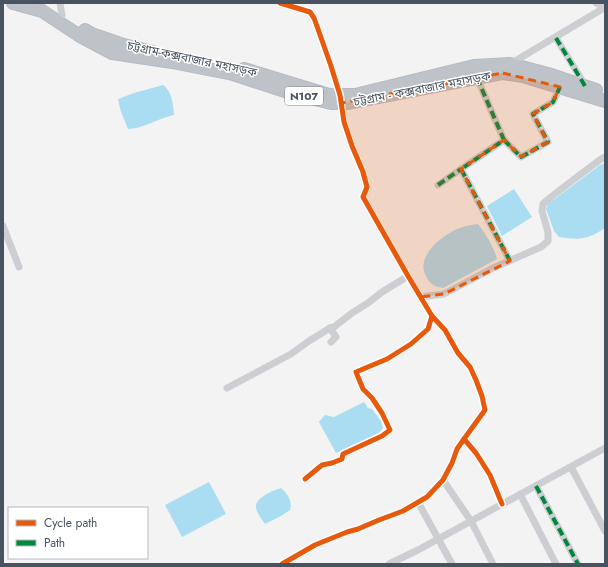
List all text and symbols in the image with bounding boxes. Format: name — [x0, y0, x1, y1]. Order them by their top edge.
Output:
street label: চট্টগ্রাম-কক্সবাজার মহাসড়ক — [124, 36, 259, 82]
street label: চট্টগ্রাম - কক্সবাজার মহাসড়ক — [351, 67, 492, 111]
road number: N107 — [285, 87, 323, 105]
legend — [8, 507, 148, 559]
text: Cycle path — [44, 514, 97, 532]
text: Path — [44, 534, 65, 552]

